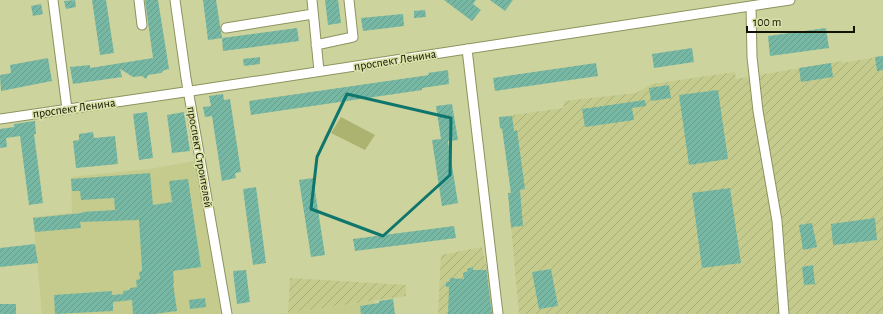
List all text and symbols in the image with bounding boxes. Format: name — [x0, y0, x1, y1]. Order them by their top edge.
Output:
scale bar — [747, 8, 854, 34]
text: 100 m — [753, 16, 781, 28]
street label: проспект Ленина — [353, 47, 438, 72]
street label: проспект Ленина — [32, 96, 117, 120]
street label: проспект Строителей — [185, 106, 215, 208]

